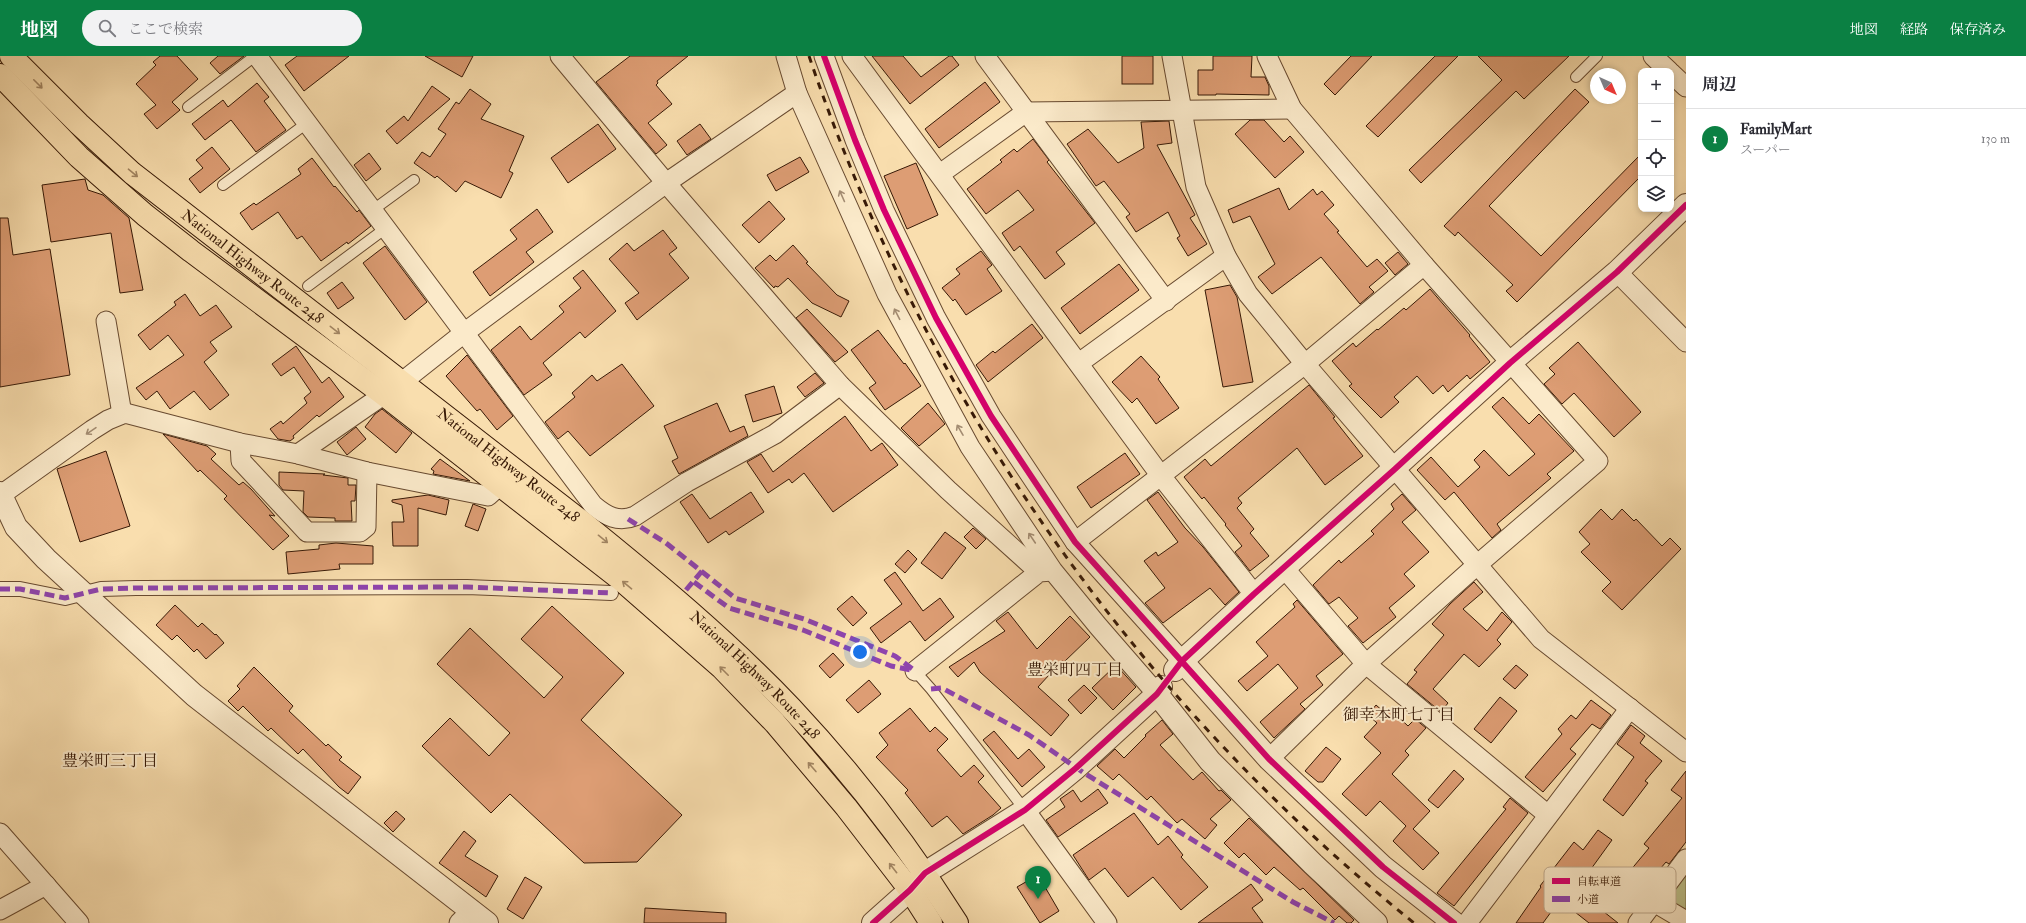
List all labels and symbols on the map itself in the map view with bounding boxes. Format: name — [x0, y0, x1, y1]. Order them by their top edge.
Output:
north arrow — [1590, 68, 1626, 104]
one-way arrow — [33, 79, 43, 88]
one-way arrow — [127, 169, 138, 178]
one-way arrow — [838, 190, 845, 202]
street label: National Highway Route 248 — [177, 206, 327, 328]
one-way arrow — [893, 308, 900, 320]
one-way arrow — [329, 326, 340, 334]
street label: National Highway Route 248 — [433, 404, 583, 527]
one-way arrow — [956, 424, 964, 436]
one-way arrow — [86, 427, 97, 435]
one-way arrow — [1028, 533, 1036, 544]
one-way arrow — [598, 534, 609, 543]
one-way arrow — [621, 580, 632, 589]
street label: National Highway Route 248 — [686, 607, 824, 743]
your location — [850, 642, 870, 662]
district label: 豊栄町四丁目 — [1027, 660, 1123, 680]
one-way arrow — [719, 666, 729, 676]
district label: 御幸本町七丁目 — [1343, 705, 1455, 725]
district label: 豊栄町三丁目 — [62, 751, 158, 771]
one-way arrow — [808, 762, 817, 772]
one-way arrow — [889, 863, 898, 874]
pin: 1 — [1025, 866, 1051, 899]
legend — [1544, 867, 1676, 913]
text: 自転車道 — [1577, 875, 1621, 888]
text: 小道 — [1577, 893, 1599, 906]

